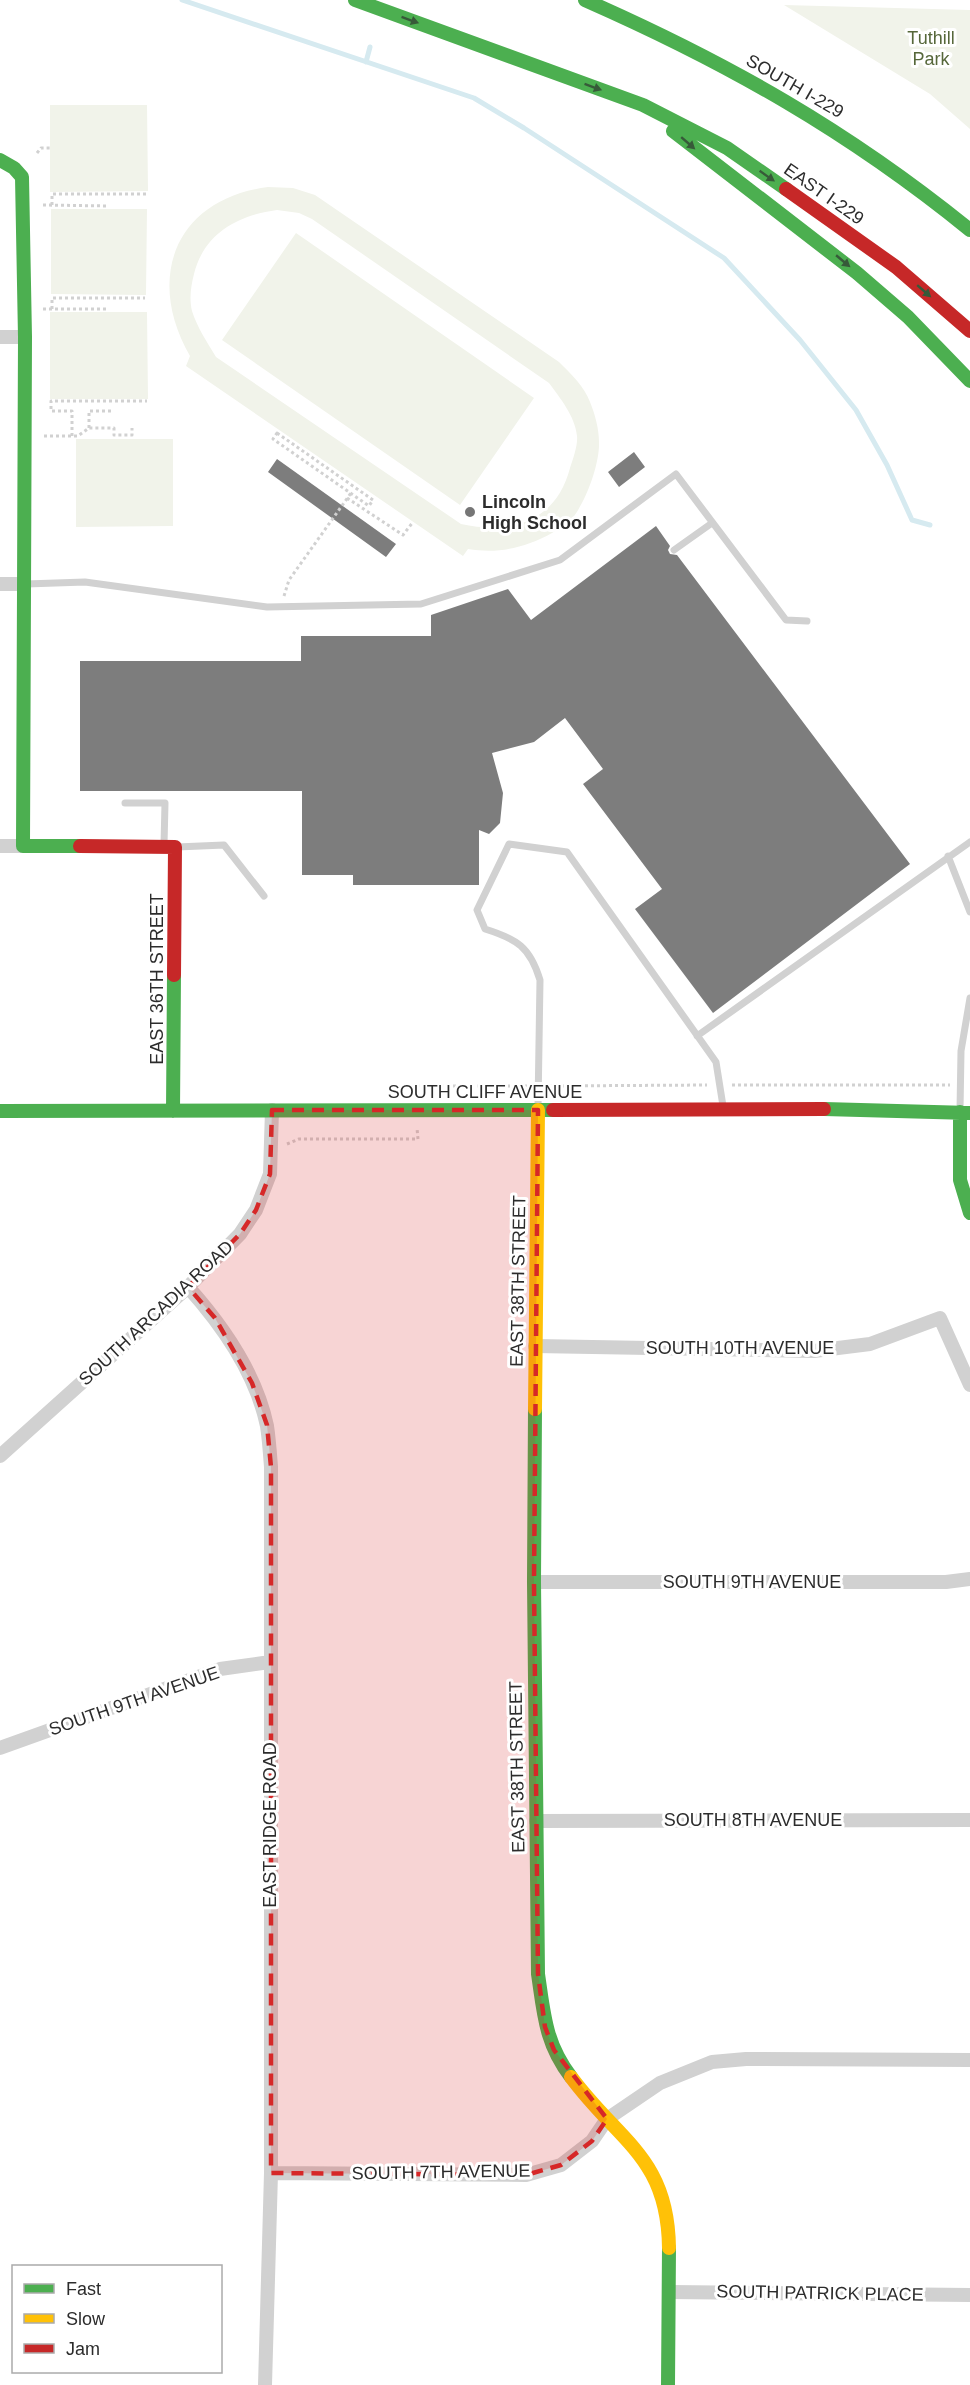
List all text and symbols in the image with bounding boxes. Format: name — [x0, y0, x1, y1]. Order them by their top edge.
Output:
one-way arrow — [401, 16, 419, 25]
park label: Tuthill Park — [907, 28, 955, 69]
street label: SOUTH I-229 — [743, 50, 847, 122]
one-way arrow — [584, 82, 602, 92]
one-way arrow — [680, 136, 695, 149]
street label: EAST I-229 — [780, 159, 868, 229]
one-way arrow — [758, 170, 774, 182]
one-way arrow — [835, 255, 850, 267]
one-way arrow — [916, 284, 931, 297]
place label: Lincoln High School — [482, 492, 587, 533]
marker: Lincoln High School — [463, 505, 477, 519]
street label: EAST 36TH STREET — [147, 893, 167, 1065]
street label: SOUTH CLIFF AVENUE — [388, 1082, 582, 1102]
street label: EAST 38TH STREET — [507, 1195, 529, 1367]
street label: SOUTH ARCADIA ROAD — [75, 1236, 237, 1390]
street label: SOUTH 10TH AVENUE — [646, 1338, 834, 1358]
street label: SOUTH 9TH AVENUE — [663, 1572, 841, 1592]
street label: SOUTH 9TH AVENUE — [46, 1662, 222, 1740]
street label: EAST 38TH STREET — [506, 1681, 528, 1853]
street label: EAST RIDGE ROAD — [260, 1742, 280, 1908]
street label: SOUTH 8TH AVENUE — [664, 1810, 842, 1830]
street label: SOUTH 7TH AVENUE — [351, 2160, 531, 2184]
legend — [12, 2265, 222, 2373]
text: Fast — [66, 2279, 101, 2299]
street label: SOUTH PATRICK PLACE — [716, 2281, 924, 2305]
text: Slow — [66, 2309, 106, 2329]
text: Jam — [66, 2339, 100, 2359]

